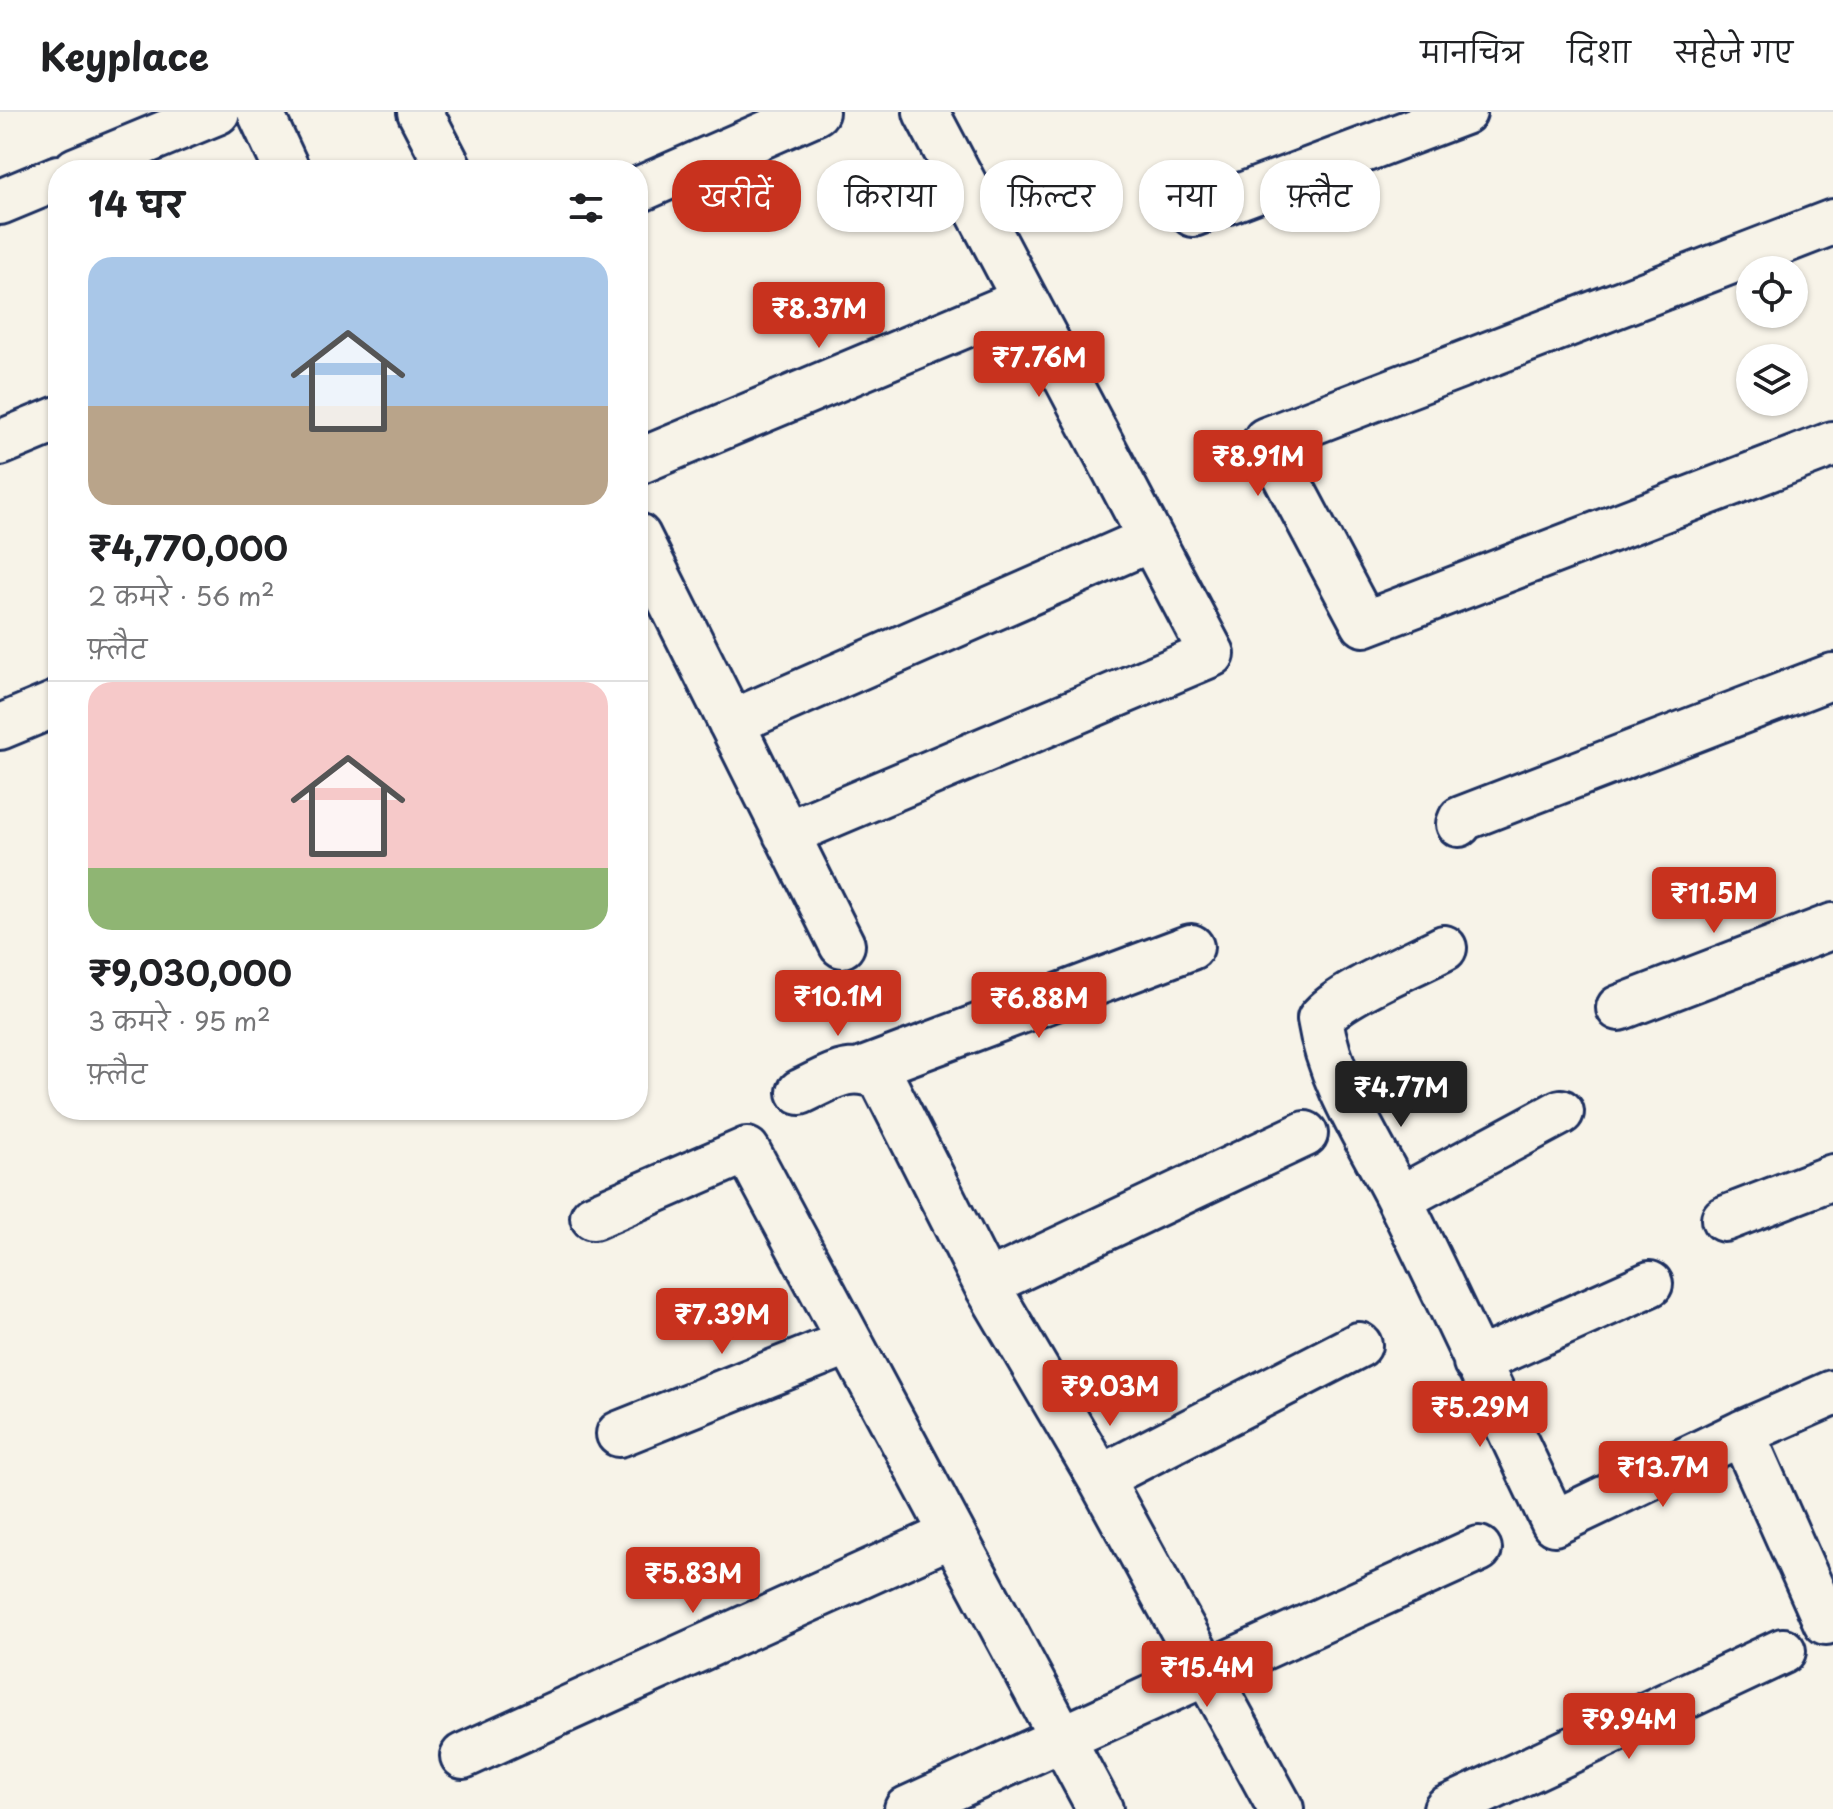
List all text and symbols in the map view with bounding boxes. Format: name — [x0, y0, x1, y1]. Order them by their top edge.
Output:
text: Keyplace — [40, 27, 209, 84]
text: मानचित्र — [1421, 30, 1523, 73]
text: दिशा — [1567, 30, 1631, 73]
text: सहेजे गए — [1675, 30, 1793, 73]
chip: खरीदें — [672, 160, 801, 232]
chip: किराया — [817, 160, 964, 232]
chip: फ़िल्टर — [980, 160, 1123, 232]
chip: नया — [1139, 160, 1244, 232]
chip: फ़्लैट — [1260, 160, 1380, 232]
text: 14 घर — [88, 177, 184, 229]
icon: filters — [564, 186, 608, 230]
map controls — [1736, 256, 1808, 416]
button: locate — [1736, 256, 1808, 328]
pin: ₹8.37M — [754, 282, 884, 350]
text: ₹8.37M — [771, 288, 867, 327]
icon: home — [276, 309, 420, 453]
pin: ₹7.76M — [974, 331, 1104, 399]
text: ₹7.76M — [992, 337, 1086, 376]
button: layers — [1736, 344, 1808, 416]
pin: ₹8.91M — [1193, 430, 1323, 498]
text: ₹8.91M — [1212, 436, 1304, 475]
text: ₹4,770,000 — [88, 521, 288, 573]
text: 2 कमरे · 56 m² — [88, 576, 275, 615]
text: फ़्लैट — [88, 629, 147, 668]
icon: home — [276, 734, 420, 878]
pin: ₹11.5M — [1649, 867, 1779, 935]
text: ₹11.5M — [1670, 873, 1758, 912]
text: ₹9,030,000 — [88, 946, 292, 998]
pin: ₹10.1M — [773, 970, 903, 1038]
pin: ₹6.88M — [974, 972, 1104, 1040]
text: ₹10.1M — [793, 976, 883, 1015]
text: ₹6.88M — [989, 978, 1089, 1017]
text: 3 कमरे · 95 m² — [88, 1001, 271, 1040]
text: फ़्लैट — [88, 1054, 147, 1093]
pin: ₹4.77M — [1336, 1061, 1466, 1129]
text: ₹4.77M — [1353, 1067, 1449, 1106]
pin: ₹7.39M — [657, 1288, 787, 1356]
text: ₹7.39M — [674, 1294, 770, 1333]
pin: ₹9.03M — [1045, 1360, 1175, 1428]
text: ₹9.03M — [1061, 1366, 1159, 1405]
pin: ₹5.29M — [1415, 1381, 1545, 1449]
text: ₹5.29M — [1430, 1387, 1530, 1426]
pin: ₹13.7M — [1598, 1441, 1728, 1509]
text: ₹13.7M — [1617, 1447, 1709, 1486]
pin: ₹5.83M — [628, 1547, 758, 1615]
text: ₹5.83M — [644, 1553, 742, 1592]
pin: ₹15.4M — [1142, 1641, 1272, 1709]
text: ₹15.4M — [1160, 1647, 1254, 1686]
pin: ₹9.94M — [1564, 1693, 1694, 1761]
text: ₹9.94M — [1581, 1699, 1677, 1738]

